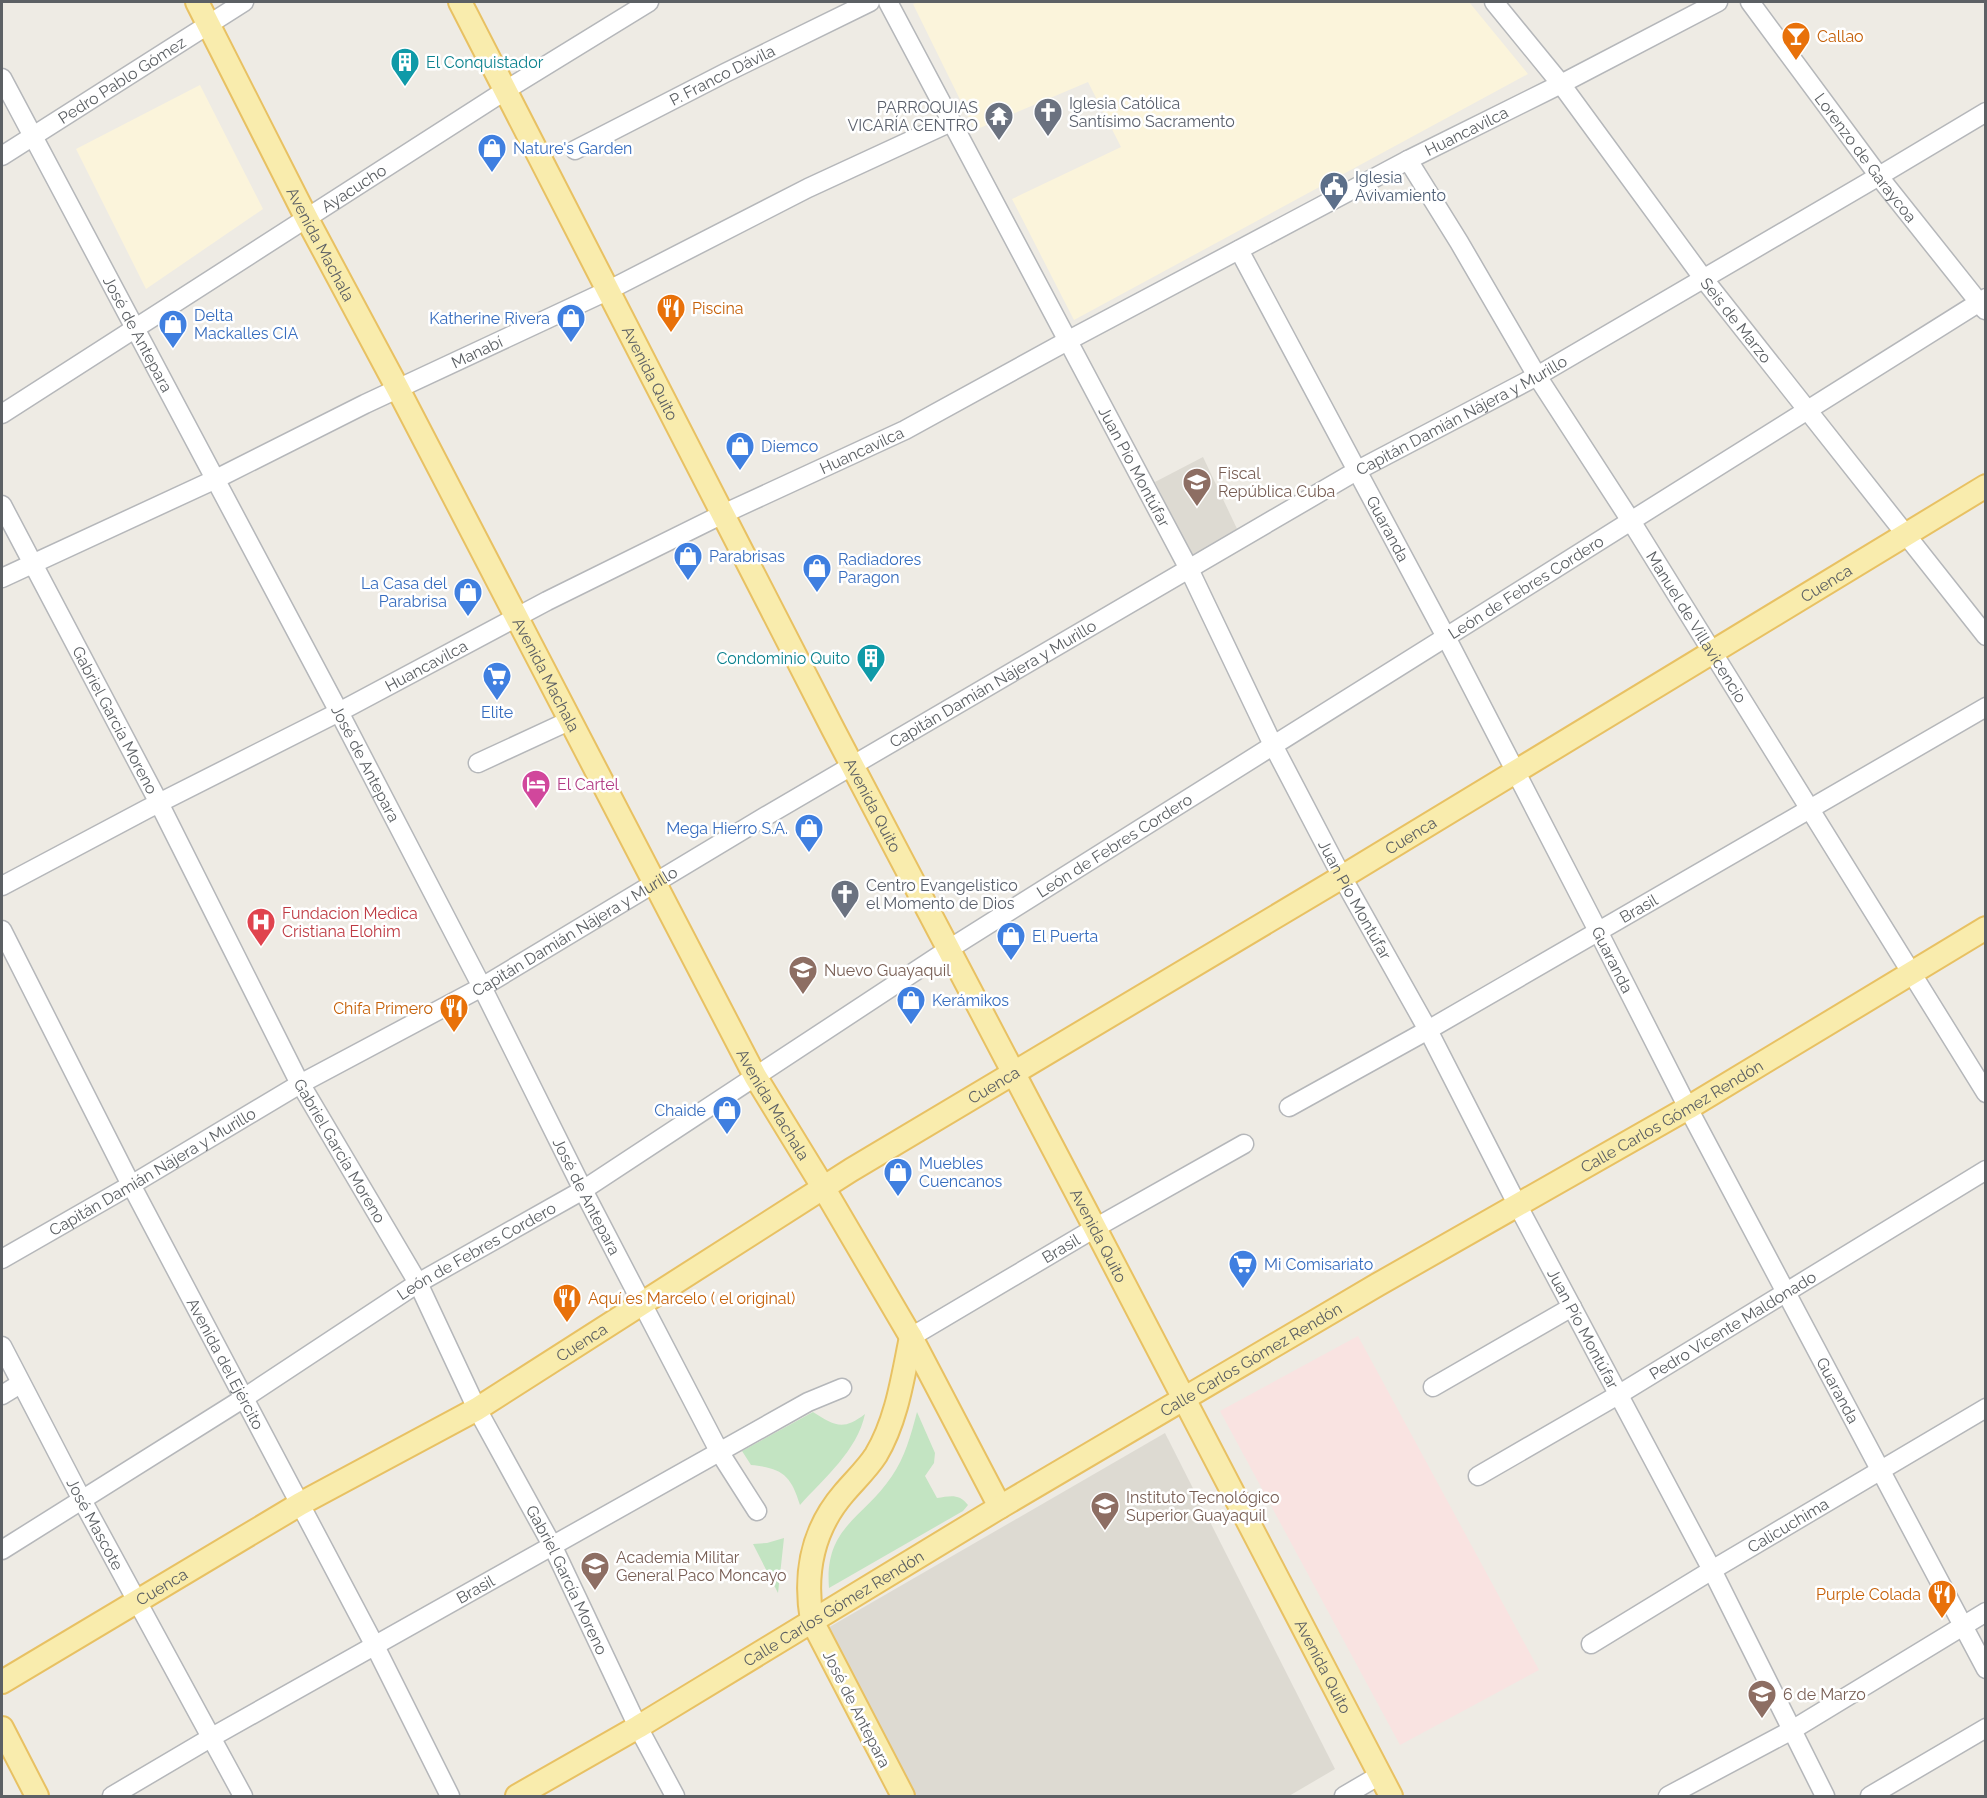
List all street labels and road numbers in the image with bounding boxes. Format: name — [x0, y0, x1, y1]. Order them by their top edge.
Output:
street label: Pedro Pablo Gómez — [55, 33, 189, 128]
street label: P. Franco Dávila — [666, 41, 778, 110]
street label: Lorenzo de Garaycoa — [1811, 89, 1921, 226]
street label: Huancavilca — [1422, 103, 1511, 160]
street label: Ayacucho — [318, 161, 390, 216]
street label: Avenida Machala — [283, 184, 358, 305]
street label: José de Antepara — [99, 273, 176, 396]
street label: Seis de Marzo — [1696, 274, 1775, 367]
street label: Avenida Quito — [618, 323, 682, 424]
street label: Manabí — [448, 332, 506, 372]
street label: Capitán Damián Nájera y Murillo — [1353, 352, 1571, 479]
street label: Juan Pío Montúfar — [1094, 403, 1174, 531]
street label: Huancavilca — [817, 423, 907, 478]
street label: Guaranda — [1362, 493, 1413, 565]
street label: León de Febres Cordero — [1445, 531, 1607, 643]
street label: Manuel de Villavicencio — [1642, 548, 1750, 706]
street label: Cuenca — [1797, 561, 1856, 606]
street label: Avenida Machala — [508, 614, 584, 735]
street label: Capitán Damián Nájera y Murillo — [886, 616, 1100, 752]
street label: Huancavilca — [382, 636, 471, 696]
street label: Gabriel García Moreno — [68, 643, 162, 797]
street label: José de Antepara — [327, 702, 403, 825]
street label: Avenida Quito — [840, 755, 905, 855]
street label: León de Febres Cordero — [1033, 790, 1196, 902]
street label: Cuenca — [1382, 813, 1440, 859]
street label: Juan Pío Montúfar — [1314, 837, 1396, 963]
street label: Capitán Damián Nájera y Murillo — [469, 863, 681, 1001]
street label: Brasil — [1616, 890, 1662, 927]
street label: Guaranda — [1587, 923, 1637, 996]
street label: Avenida Machala — [733, 1046, 813, 1164]
street label: Calle Carlos Gómez Rendón — [1577, 1056, 1766, 1177]
street label: Cuenca — [965, 1063, 1023, 1108]
street label: Gabriel García Moreno — [290, 1075, 389, 1227]
street label: Capitán Damián Nájera y Murillo — [46, 1104, 259, 1240]
street label: José de Antepara — [549, 1135, 624, 1258]
street label: Avenida Quito — [1066, 1185, 1131, 1286]
street label: León de Febres Cordero — [394, 1198, 559, 1304]
street label: Brasil — [1039, 1230, 1084, 1267]
street label: Juan Pío Montúfar — [1543, 1265, 1623, 1393]
street label: Pedro Vicente Maldonado — [1646, 1267, 1820, 1384]
street label: Avenida del Ejército — [183, 1295, 268, 1433]
street label: Calle Carlos Gómez Rendón — [1157, 1299, 1345, 1421]
street label: Cuenca — [553, 1319, 611, 1366]
street label: Guaranda — [1812, 1354, 1863, 1427]
street label: José Mascote — [62, 1475, 127, 1573]
street label: Calicuchima — [1744, 1494, 1832, 1557]
street label: Gabriel García Moreno — [522, 1502, 611, 1658]
street label: Calle Carlos Gómez Rendón — [740, 1547, 927, 1671]
street label: Cuenca — [133, 1564, 191, 1610]
street label: Brasil — [453, 1571, 498, 1608]
street label: Avenida Quito — [1291, 1616, 1355, 1717]
street label: José de Antepara — [819, 1648, 894, 1771]

